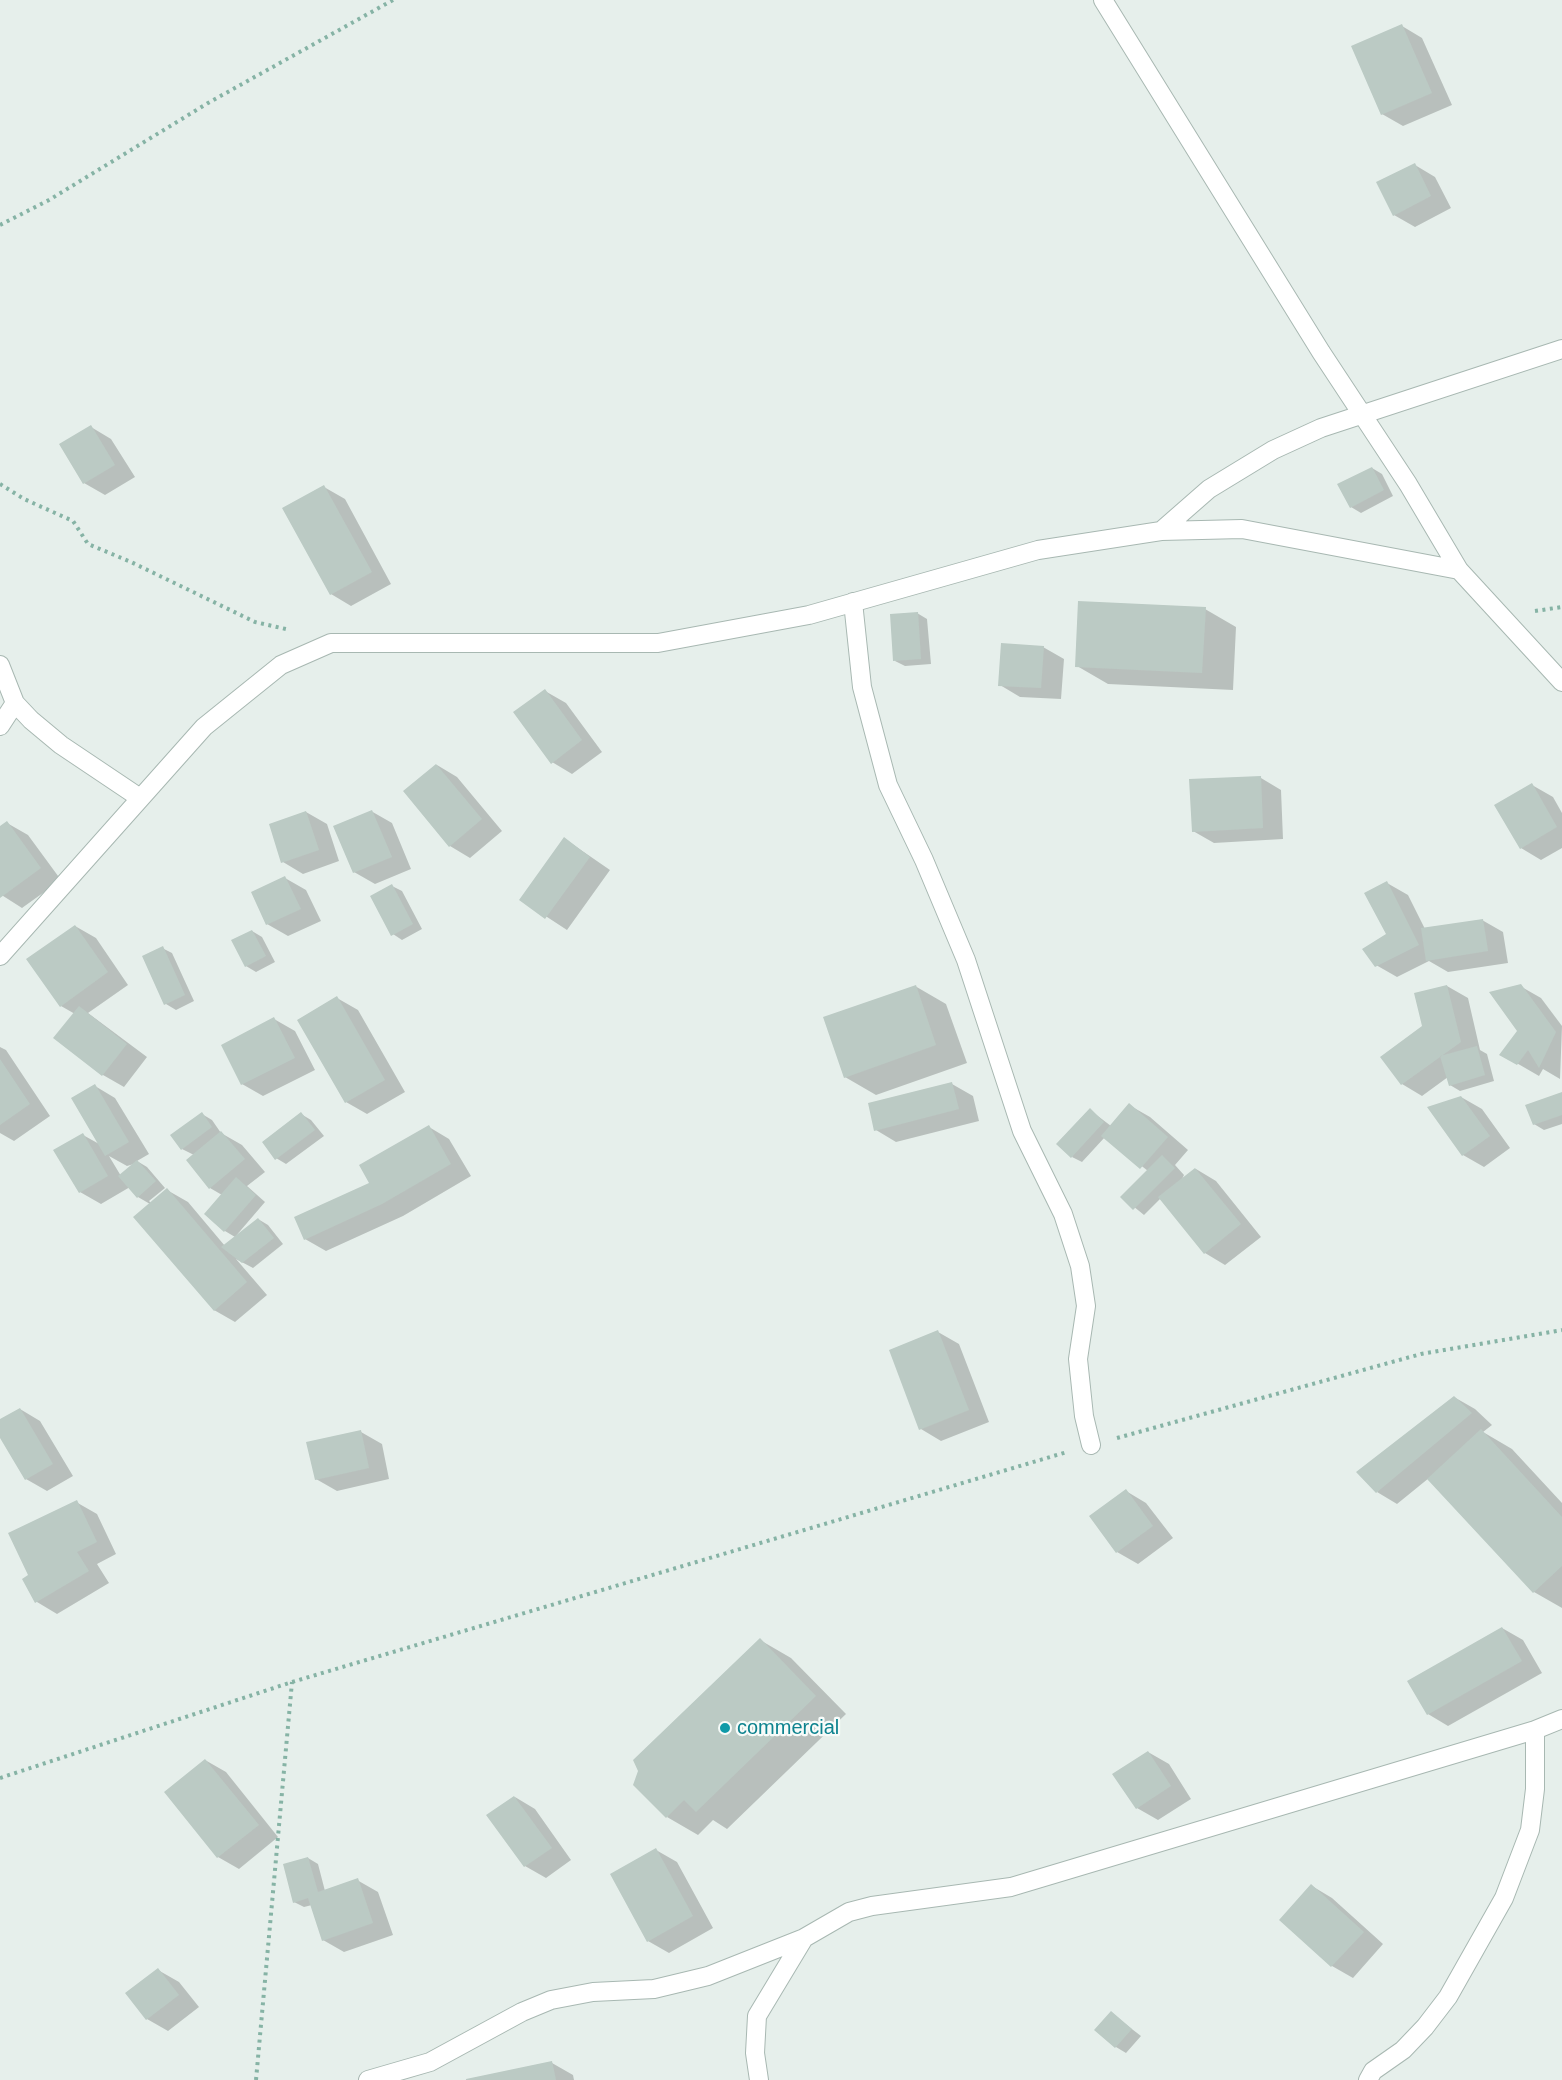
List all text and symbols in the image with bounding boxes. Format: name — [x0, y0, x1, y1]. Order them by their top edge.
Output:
place label: commercial — [737, 1716, 839, 1740]
marker: commercial — [718, 1721, 732, 1735]

